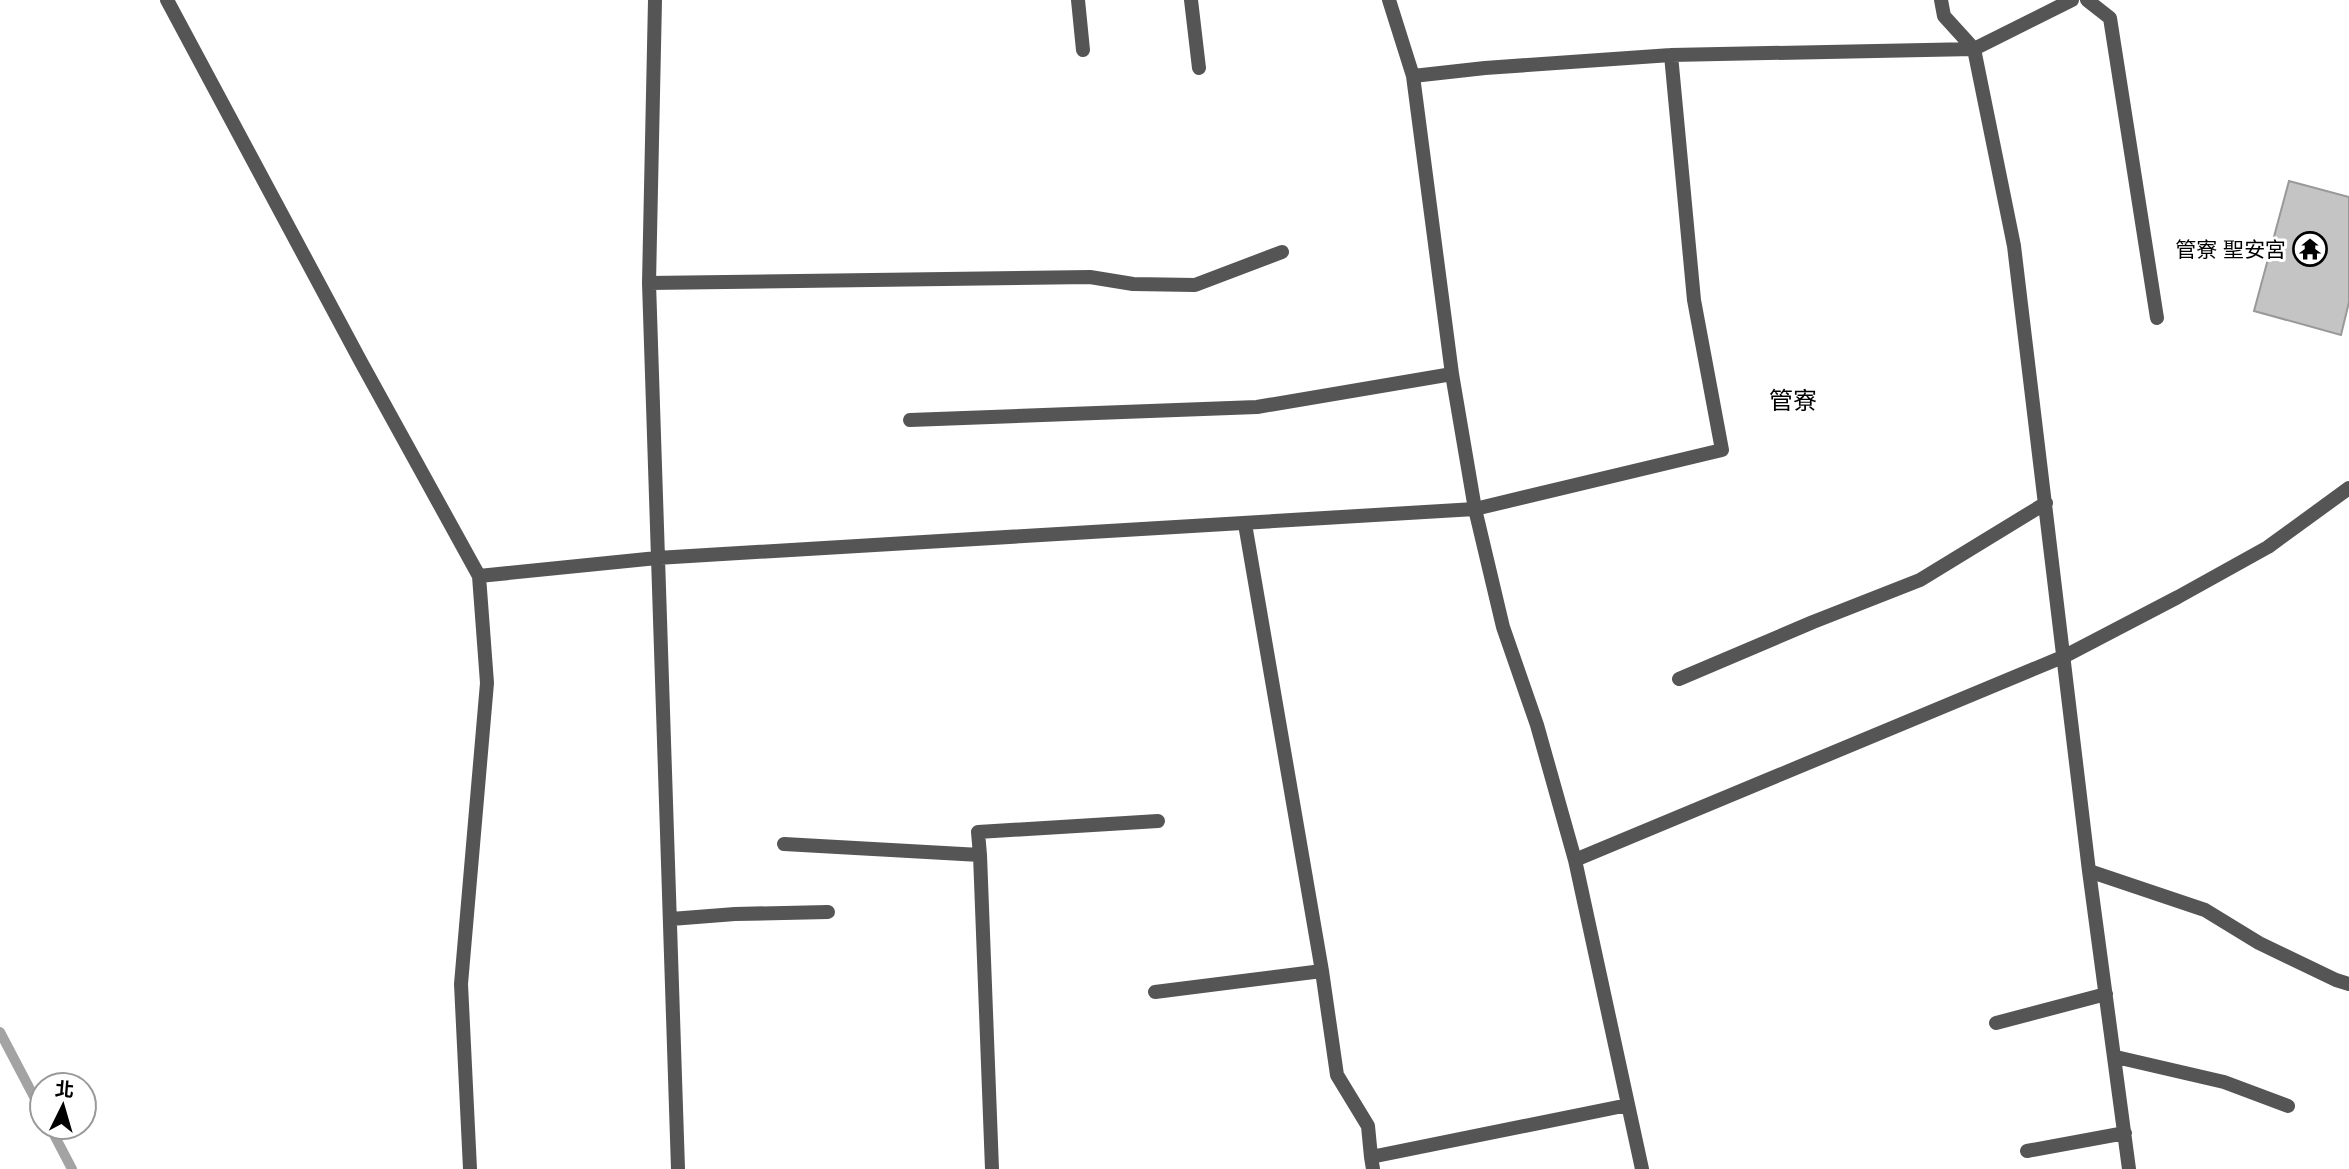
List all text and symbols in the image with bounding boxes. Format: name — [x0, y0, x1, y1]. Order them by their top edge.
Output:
temple icon: 管寮 聖安宮 — [2291, 230, 2329, 268]
place label: 管寮 聖安宮 — [2175, 236, 2286, 262]
district label: 管寮 — [1769, 385, 1817, 415]
north arrow — [28, 1071, 98, 1141]
text: 北 — [54, 1076, 75, 1102]

